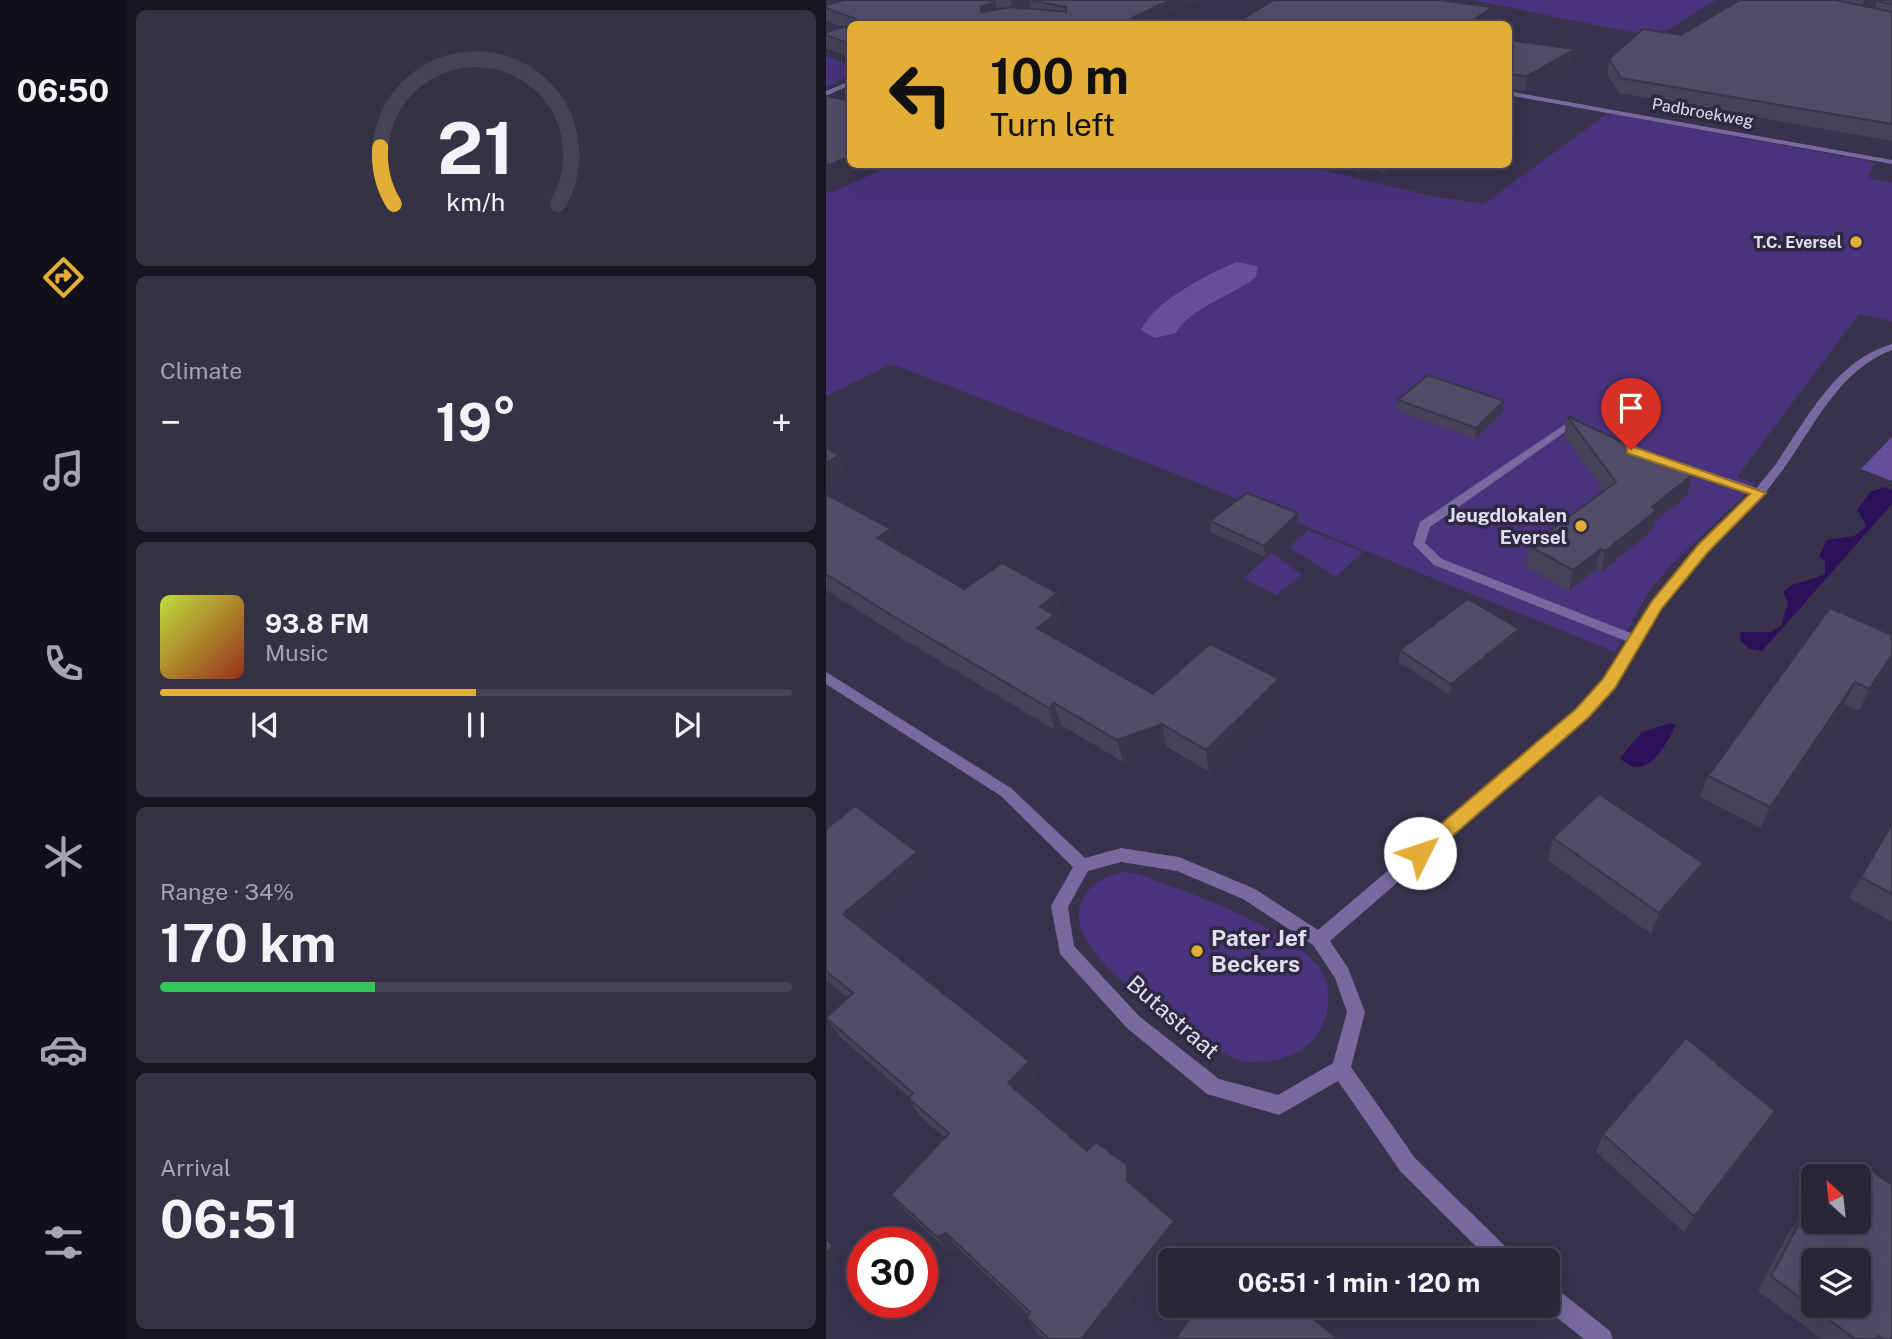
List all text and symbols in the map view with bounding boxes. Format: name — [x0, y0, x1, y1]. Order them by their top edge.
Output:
text: 100 m — [990, 47, 1129, 105]
icon: left — [875, 49, 966, 140]
text: 06:50 — [17, 72, 109, 109]
street label: Padbroekweg — [1651, 94, 1755, 131]
text: 21 — [437, 105, 515, 190]
text: Turn left — [990, 106, 1115, 143]
text: km/h — [447, 187, 505, 217]
place label: T.C. Eversel — [1754, 233, 1842, 252]
marker: T.C. Eversel — [1848, 234, 1864, 250]
icon: directions — [39, 253, 88, 302]
text: Climate — [160, 357, 242, 384]
pin — [1601, 378, 1661, 450]
icon: arrive — [1612, 389, 1650, 427]
text: 19° — [435, 392, 517, 453]
text: − — [160, 400, 181, 445]
text: + — [771, 400, 792, 445]
icon: music — [39, 446, 88, 495]
place label: Jeugdlokalen Eversel — [1448, 504, 1567, 548]
marker: Jeugdlokalen Eversel — [1573, 518, 1589, 534]
text: 93.8 FM — [265, 608, 369, 639]
icon: phone — [39, 639, 88, 688]
text: Music — [265, 639, 329, 666]
icon: previous — [246, 706, 284, 744]
icon: pause — [457, 706, 495, 744]
icon: next — [668, 706, 706, 744]
position arrow — [1383, 816, 1457, 890]
icon: climate — [39, 832, 88, 881]
text: Range · 34% — [160, 878, 294, 905]
text: 170 km — [160, 913, 336, 974]
place label: Pater Jef Beckers — [1211, 924, 1307, 977]
marker: Pater Jef Beckers — [1189, 943, 1205, 959]
street label: Butastraat — [1122, 969, 1225, 1064]
icon: car — [39, 1025, 88, 1074]
text: Arrival — [160, 1154, 231, 1181]
north arrow — [1801, 1164, 1871, 1234]
map controls — [1801, 1164, 1871, 1318]
text: 06:51 — [160, 1189, 299, 1250]
icon: filters — [39, 1218, 88, 1267]
speed limit sign: 30 — [847, 1227, 938, 1318]
button: layers — [1801, 1248, 1871, 1318]
text: 06:51 · 1 min · 120 m — [1238, 1267, 1480, 1298]

